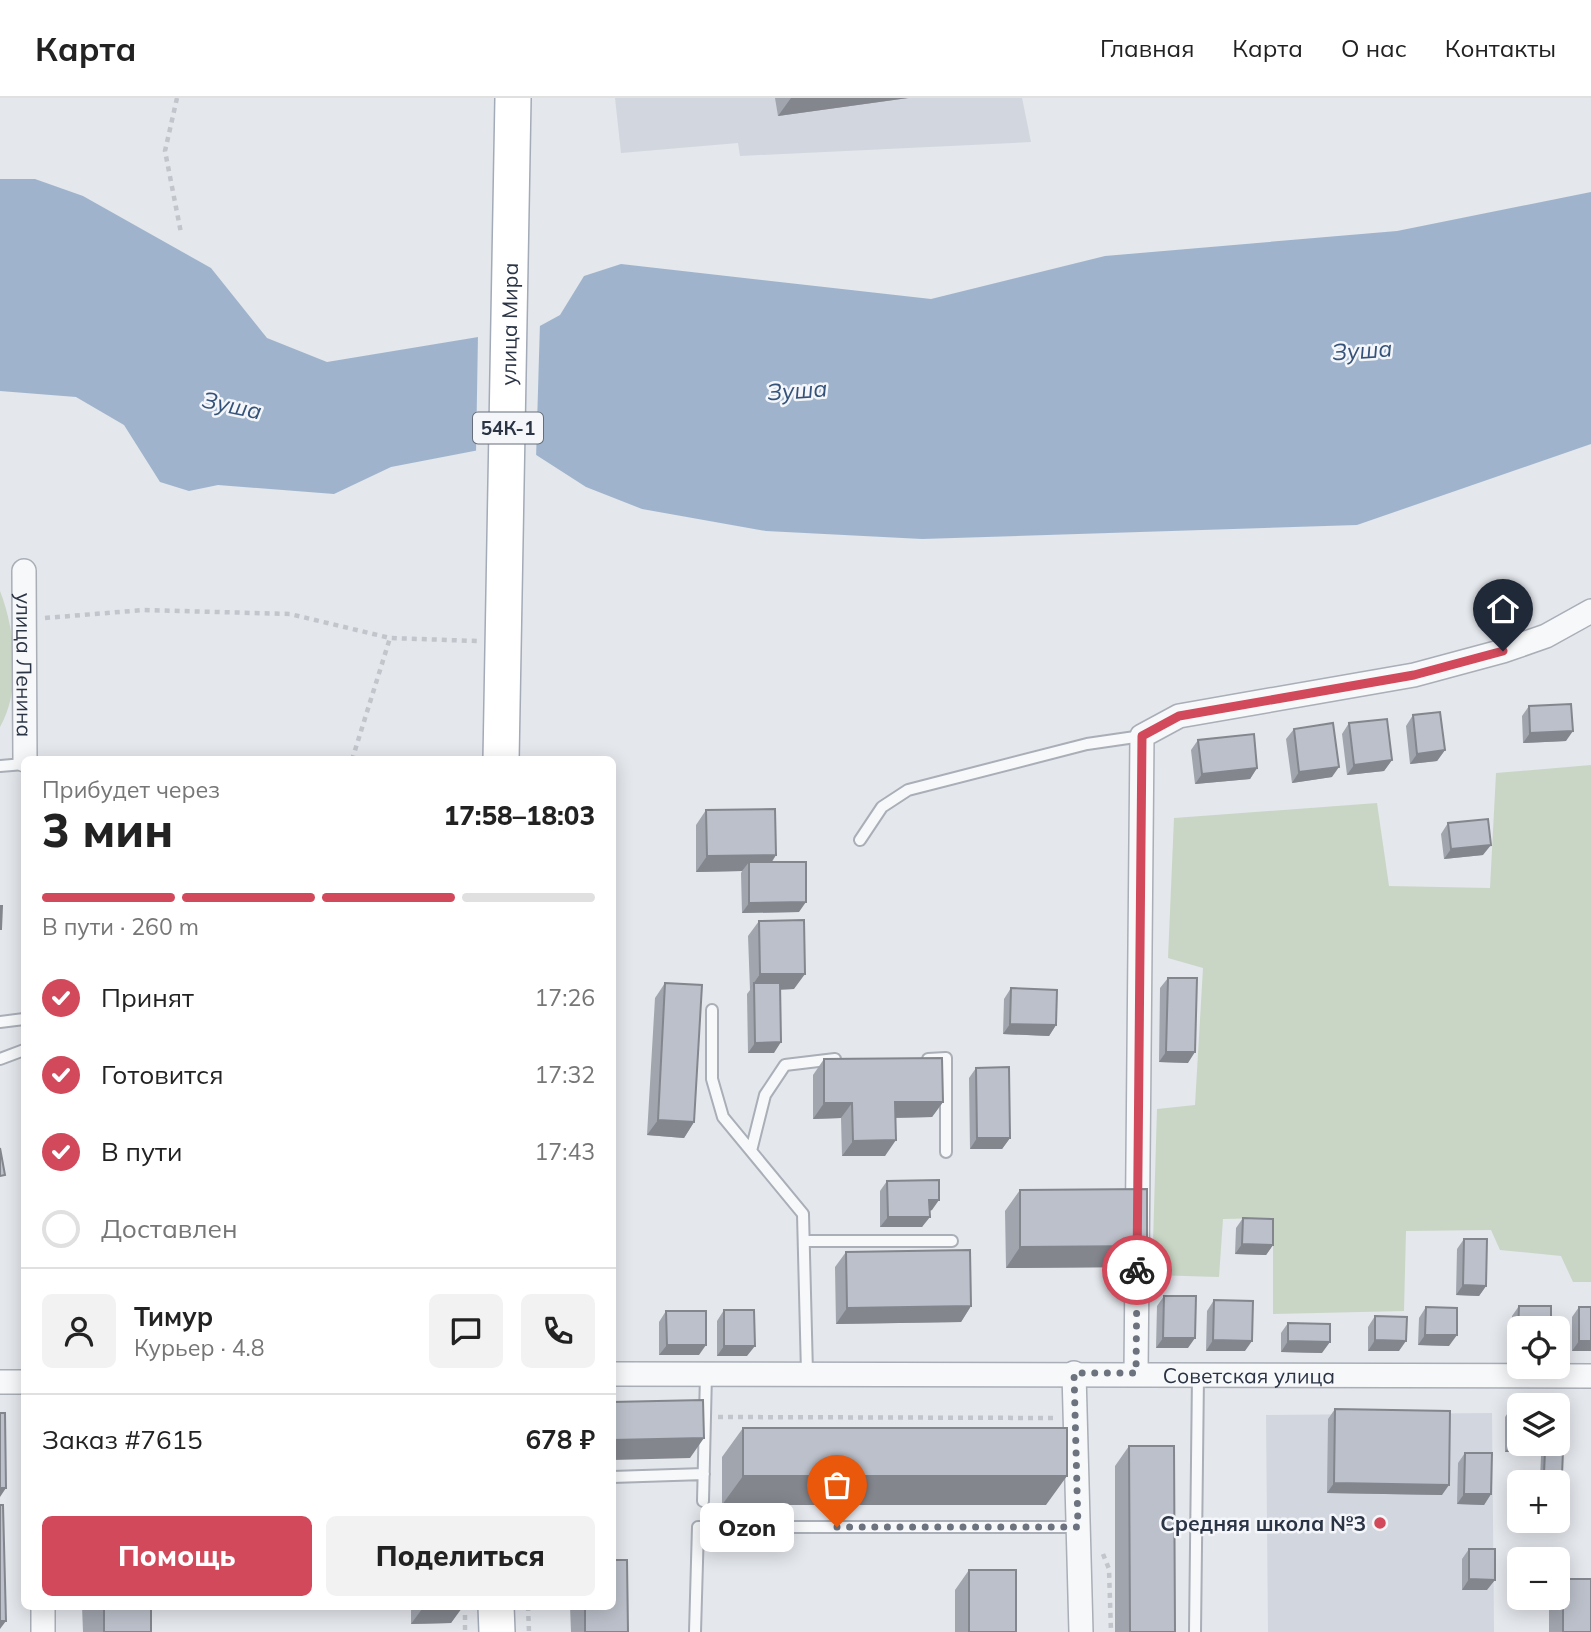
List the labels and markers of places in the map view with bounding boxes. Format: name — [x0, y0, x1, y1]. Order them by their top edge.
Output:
pin — [1473, 579, 1533, 651]
pin — [807, 1455, 867, 1527]
callout: Ozon — [700, 1502, 795, 1552]
place label: Средняя школа №3 — [1160, 1510, 1366, 1536]
marker: Средняя школа №3 — [1372, 1515, 1388, 1531]

